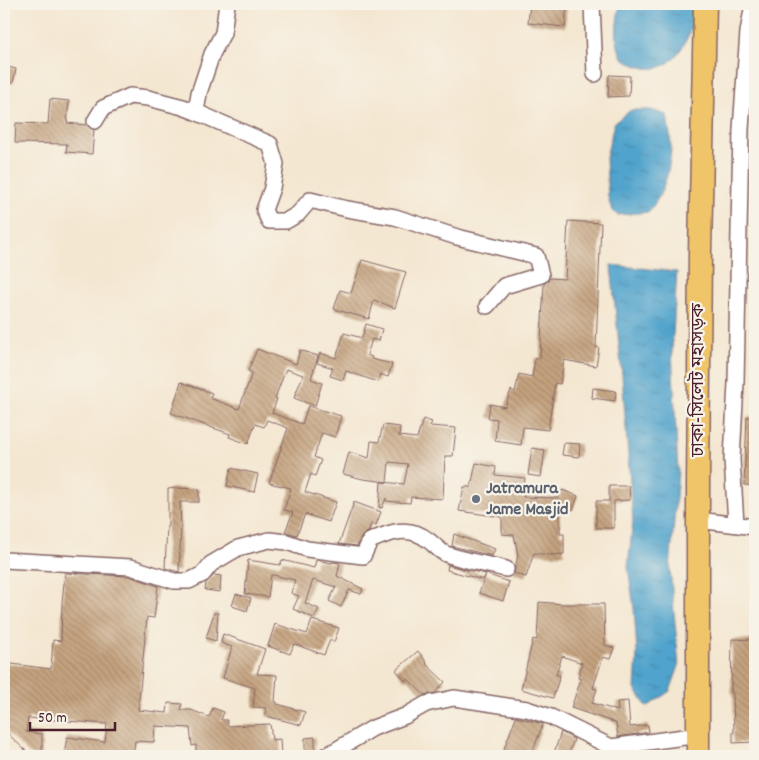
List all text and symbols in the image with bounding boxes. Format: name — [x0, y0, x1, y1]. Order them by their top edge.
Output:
street label: ঢাকা-সিলেট মহাসড়ক — [687, 303, 712, 458]
place label: Jatramura Jame Masjid — [486, 477, 568, 523]
marker: Jatramura Jame Masjid — [470, 493, 482, 505]
scale bar — [30, 700, 115, 732]
text: 50 m — [38, 708, 67, 730]

